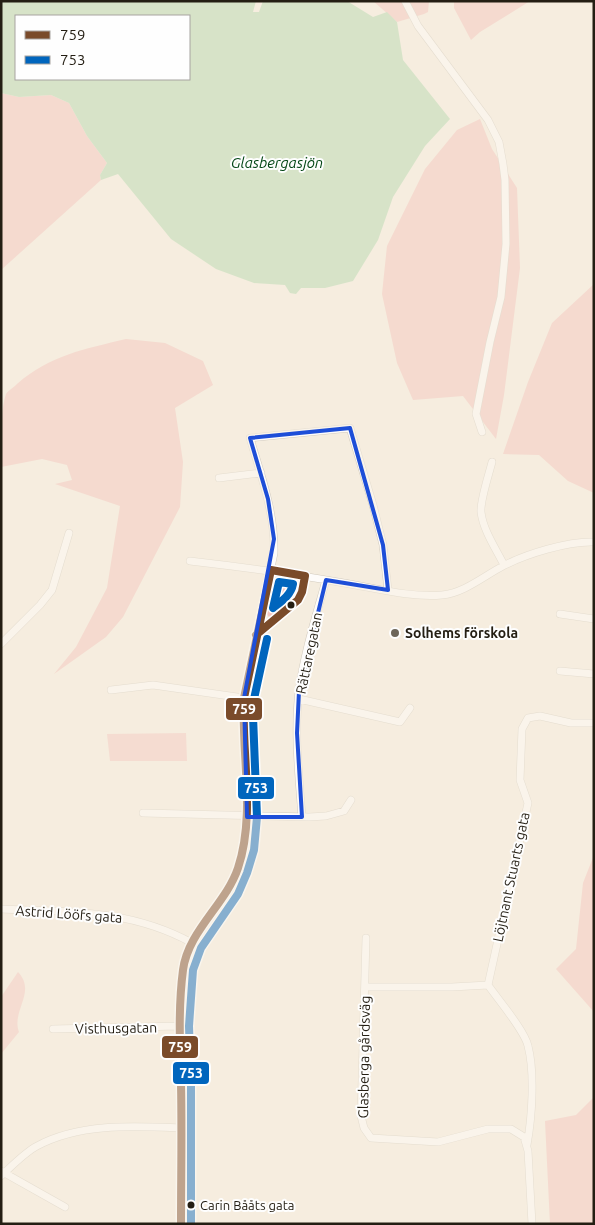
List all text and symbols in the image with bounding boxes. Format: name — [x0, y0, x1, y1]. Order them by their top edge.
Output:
legend — [15, 15, 190, 80]
text: 759 — [60, 26, 85, 43]
text: 753 — [60, 51, 85, 68]
water label: Glasbergasjön — [231, 154, 323, 171]
unlabelled marker — [286, 600, 296, 610]
street label: Rättaregatan — [293, 611, 325, 695]
place label: Solhems förskola — [405, 625, 518, 641]
marker: Solhems förskola — [389, 627, 401, 639]
line badge: 759 — [225, 697, 263, 721]
text: 759 — [232, 701, 256, 717]
line badge: 753 — [237, 776, 275, 800]
text: 753 — [244, 780, 268, 796]
street label: Löjtnant Stuarts gata — [489, 811, 533, 943]
street label: Astrid Lööfs gata — [15, 902, 123, 926]
street label: Glasberga gårdsväg — [355, 995, 373, 1119]
street label: Visthusgatan — [75, 1019, 157, 1037]
line badge: 759 — [161, 1035, 199, 1059]
text: 759 — [168, 1039, 192, 1055]
line badge: 753 — [172, 1061, 210, 1085]
text: 753 — [179, 1065, 203, 1081]
place label: Carin Bååts gata — [200, 1198, 294, 1212]
marker: Carin Bååts gata — [186, 1200, 196, 1210]

